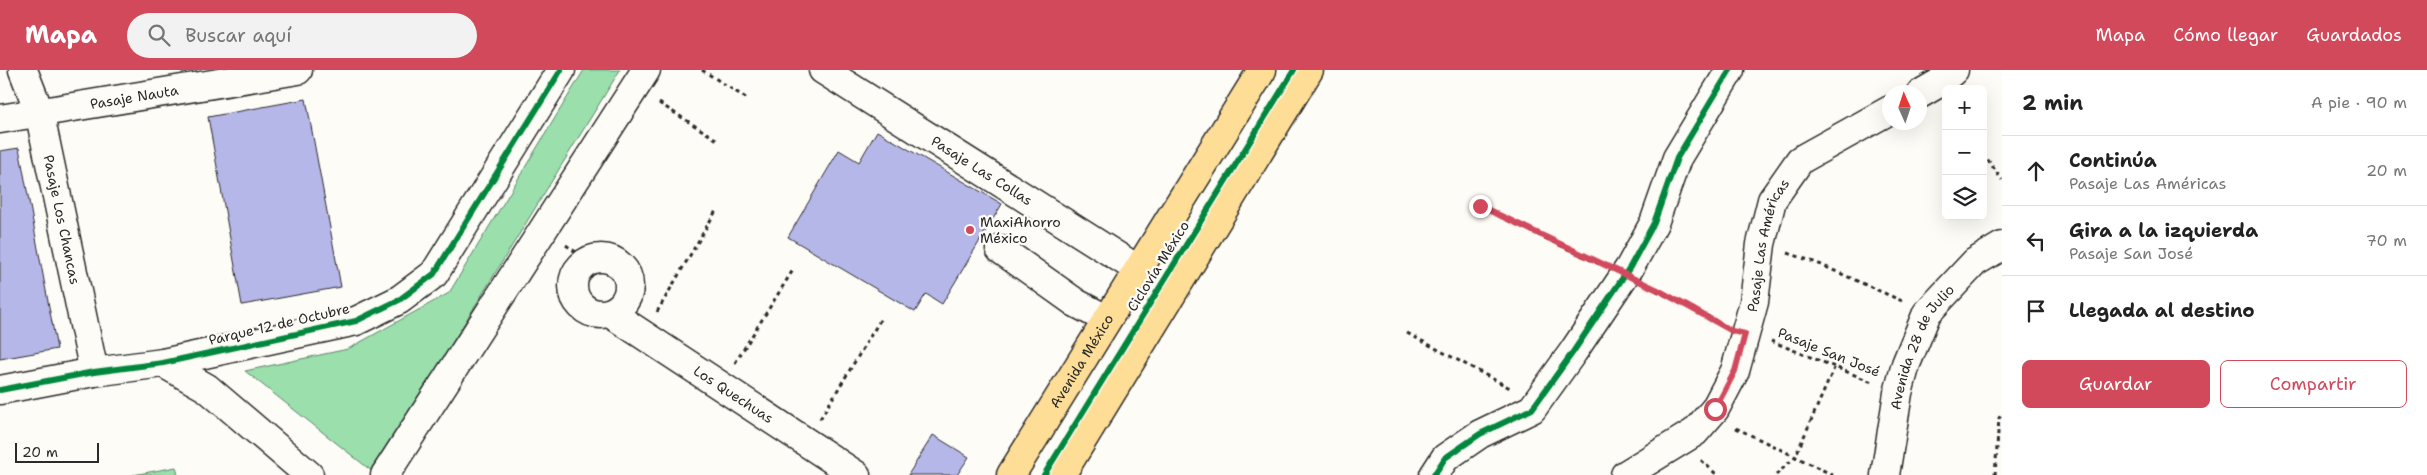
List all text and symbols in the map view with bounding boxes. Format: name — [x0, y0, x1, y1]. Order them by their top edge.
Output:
search box — [127, 13, 477, 58]
text: Mapa — [25, 19, 97, 51]
icon: search — [145, 21, 173, 49]
text: Buscar aquí — [185, 23, 292, 48]
text: Mapa — [2095, 23, 2145, 47]
text: Cómo llegar — [2173, 23, 2278, 47]
text: Guardados — [2306, 23, 2402, 47]
street label: Pasaje Nauta — [89, 81, 180, 113]
north arrow — [1882, 85, 1927, 130]
map controls — [1942, 85, 1987, 220]
button: + — [1942, 85, 1987, 130]
text: 2 min — [2022, 89, 2083, 117]
text: A pie · 90 m — [2311, 92, 2407, 113]
button: − — [1942, 130, 1987, 175]
street label: Pasaje Las Collas — [928, 132, 1036, 209]
text: Continúa — [2069, 148, 2157, 173]
street label: Pasaje Los Chancas — [39, 153, 84, 286]
icon: ahead — [2022, 157, 2050, 185]
text: 20 m — [2366, 160, 2407, 181]
text: Pasaje Las Américas — [2069, 173, 2226, 194]
street label: Pasaje Las Américas — [1743, 175, 1793, 314]
button: layers — [1942, 175, 1987, 220]
route end — [1469, 195, 1492, 218]
place label: MaxiAhorro México — [980, 213, 1061, 247]
street label: Ciclovía México — [1123, 217, 1193, 315]
text: Gira a la izquierda — [2069, 218, 2258, 243]
marker: MaxiAhorro México — [964, 224, 976, 236]
icon: left — [2022, 227, 2050, 255]
text: 70 m — [2366, 230, 2407, 251]
text: Pasaje San José — [2069, 243, 2193, 264]
street label: Avenida 28 de Julio — [1886, 281, 1958, 411]
icon: arrive — [2022, 297, 2050, 325]
text: Llegada al destino — [2069, 298, 2255, 323]
street label: Parque 12 de Octubre — [207, 299, 351, 349]
street label: Avenida México — [1046, 311, 1117, 411]
street label: Pasaje San José — [1775, 323, 1883, 381]
button: Guardar — [2022, 360, 2210, 408]
button: Compartir — [2220, 360, 2407, 408]
street label: Los Quechuas — [690, 362, 777, 427]
route start — [1704, 398, 1727, 421]
scale bar — [15, 440, 99, 463]
text: 20 m — [22, 443, 58, 461]

